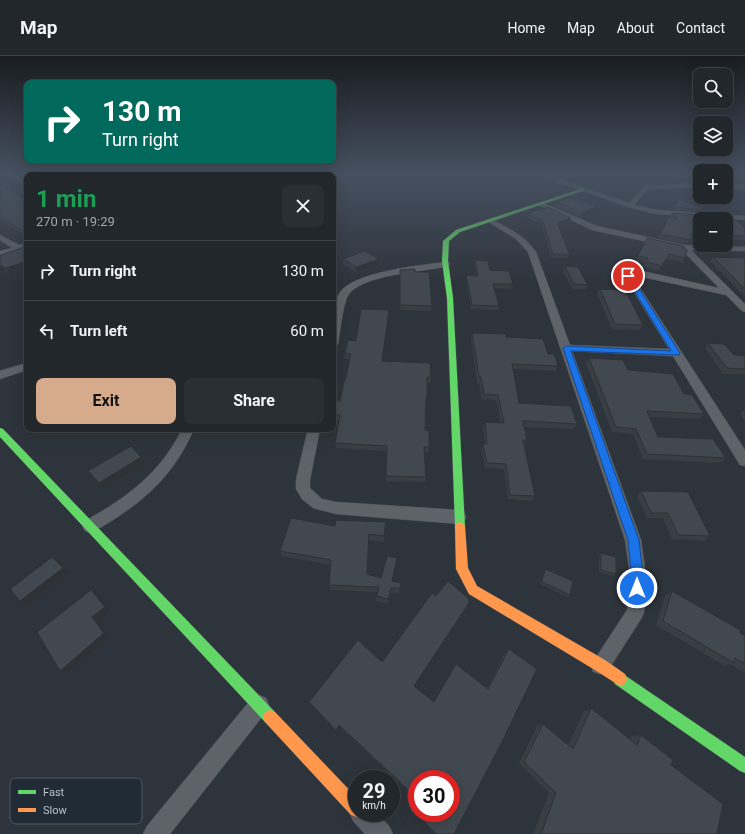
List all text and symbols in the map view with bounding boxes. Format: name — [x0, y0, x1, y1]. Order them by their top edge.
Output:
text: Map — [20, 16, 58, 39]
text: Home — [507, 20, 545, 36]
text: Map — [567, 20, 595, 36]
text: About — [617, 20, 654, 36]
text: Contact — [676, 20, 725, 36]
map controls — [693, 68, 733, 252]
button: search — [693, 68, 733, 108]
text: 130 m — [102, 95, 181, 128]
icon: right — [36, 96, 88, 148]
button: layers — [693, 116, 733, 156]
text: Turn right — [102, 129, 179, 150]
button: + — [693, 164, 733, 204]
text: 1 min — [36, 185, 96, 213]
button: close — [282, 185, 324, 227]
button: − — [693, 212, 733, 252]
text: 270 m · 19:29 — [36, 214, 115, 229]
pin — [611, 259, 645, 293]
icon: right — [36, 260, 58, 282]
text: Turn right — [70, 262, 136, 280]
text: 130 m — [282, 262, 324, 280]
icon: arrive — [617, 265, 639, 287]
icon: left — [36, 320, 58, 342]
text: Turn left — [70, 322, 127, 340]
text: 60 m — [290, 322, 324, 340]
button: Exit — [36, 378, 176, 424]
button: Share — [184, 378, 324, 424]
position arrow — [616, 567, 658, 609]
speed limit sign: 30 — [408, 770, 460, 822]
legend — [10, 778, 142, 824]
text: 29 — [363, 779, 385, 803]
text: Fast — [43, 786, 65, 799]
text: km/h — [362, 800, 386, 811]
text: Slow — [43, 804, 67, 817]

